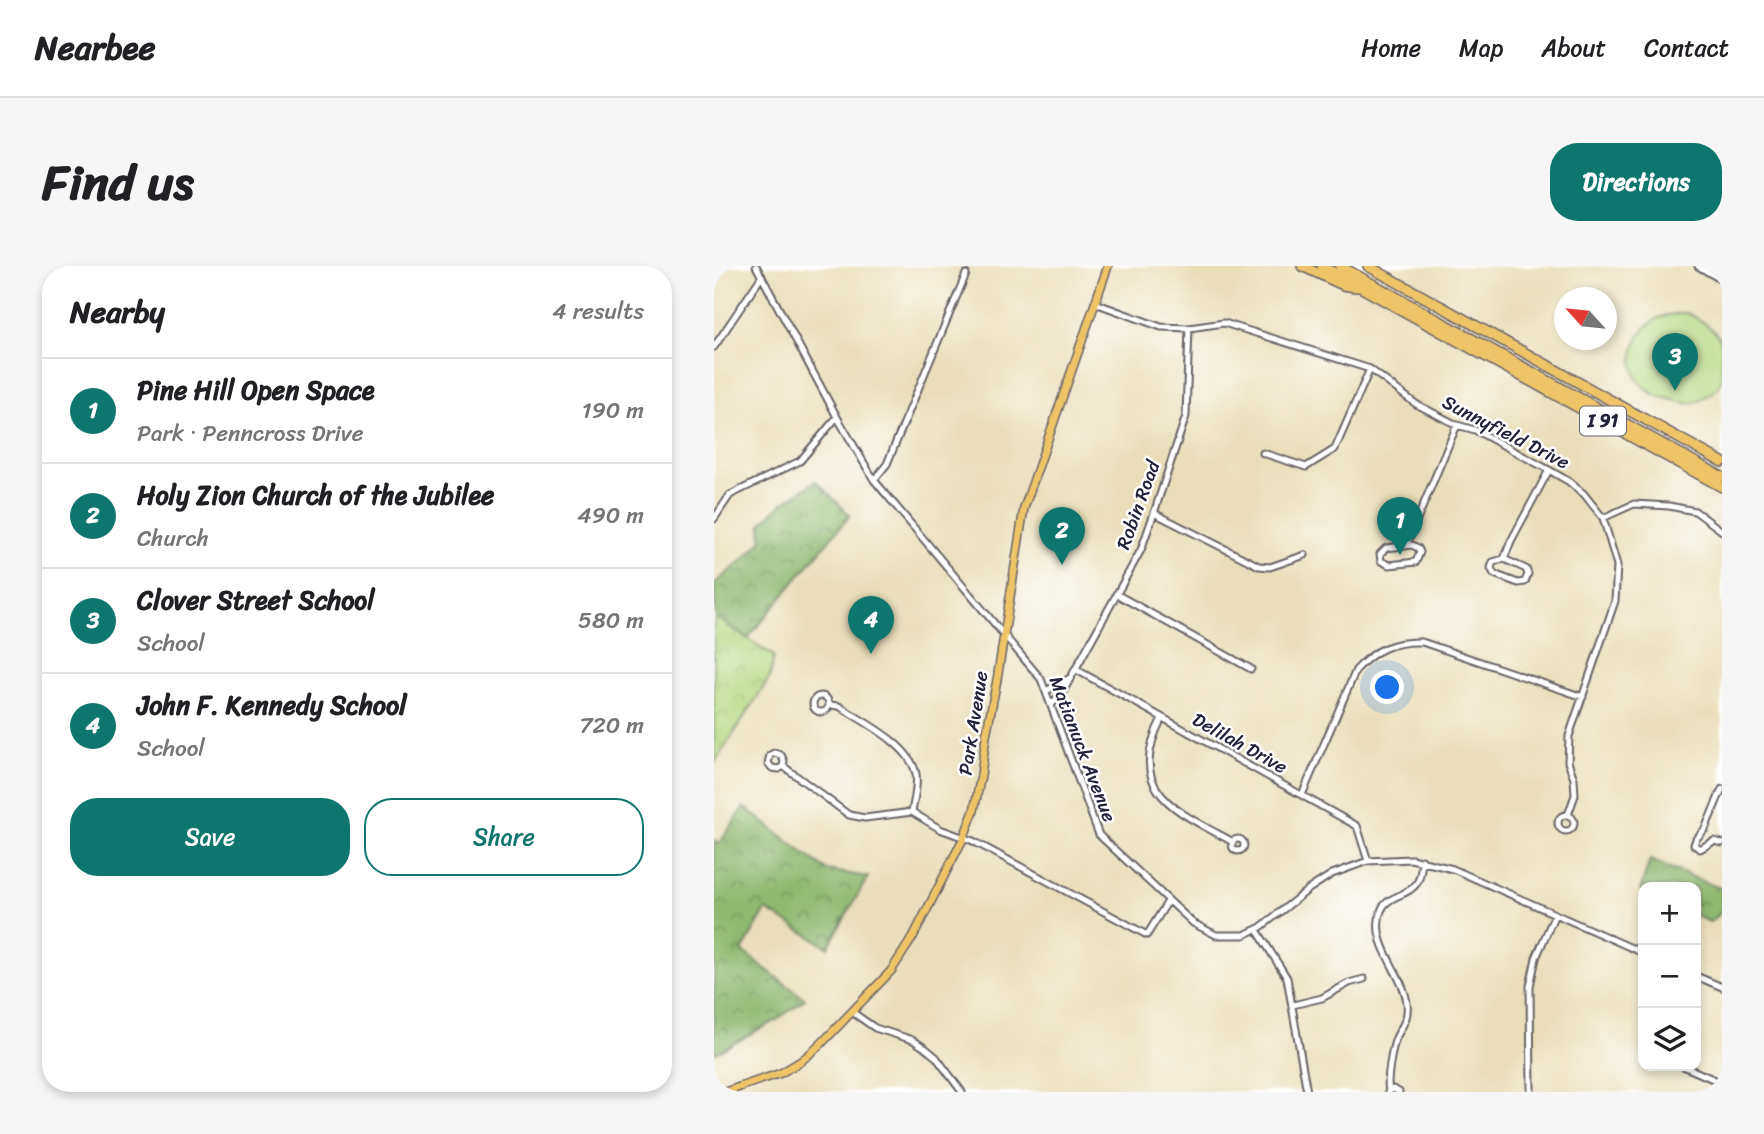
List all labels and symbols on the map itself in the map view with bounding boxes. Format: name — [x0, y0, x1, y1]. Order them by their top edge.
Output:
north arrow — [1554, 287, 1617, 350]
pin: 3 — [1652, 333, 1698, 391]
street label: Sunnyfield Drive — [1436, 386, 1576, 478]
road number: I 91 — [1580, 406, 1626, 436]
street label: Robin Road — [1107, 454, 1170, 554]
pin: 1 — [1377, 497, 1423, 555]
pin: 2 — [1039, 507, 1085, 565]
pin: 4 — [848, 596, 894, 654]
street label: Park Avenue — [948, 668, 998, 778]
your location — [1370, 670, 1404, 704]
street label: Matianuck Avenue — [1040, 671, 1126, 827]
street label: Delilah Drive — [1186, 703, 1294, 783]

